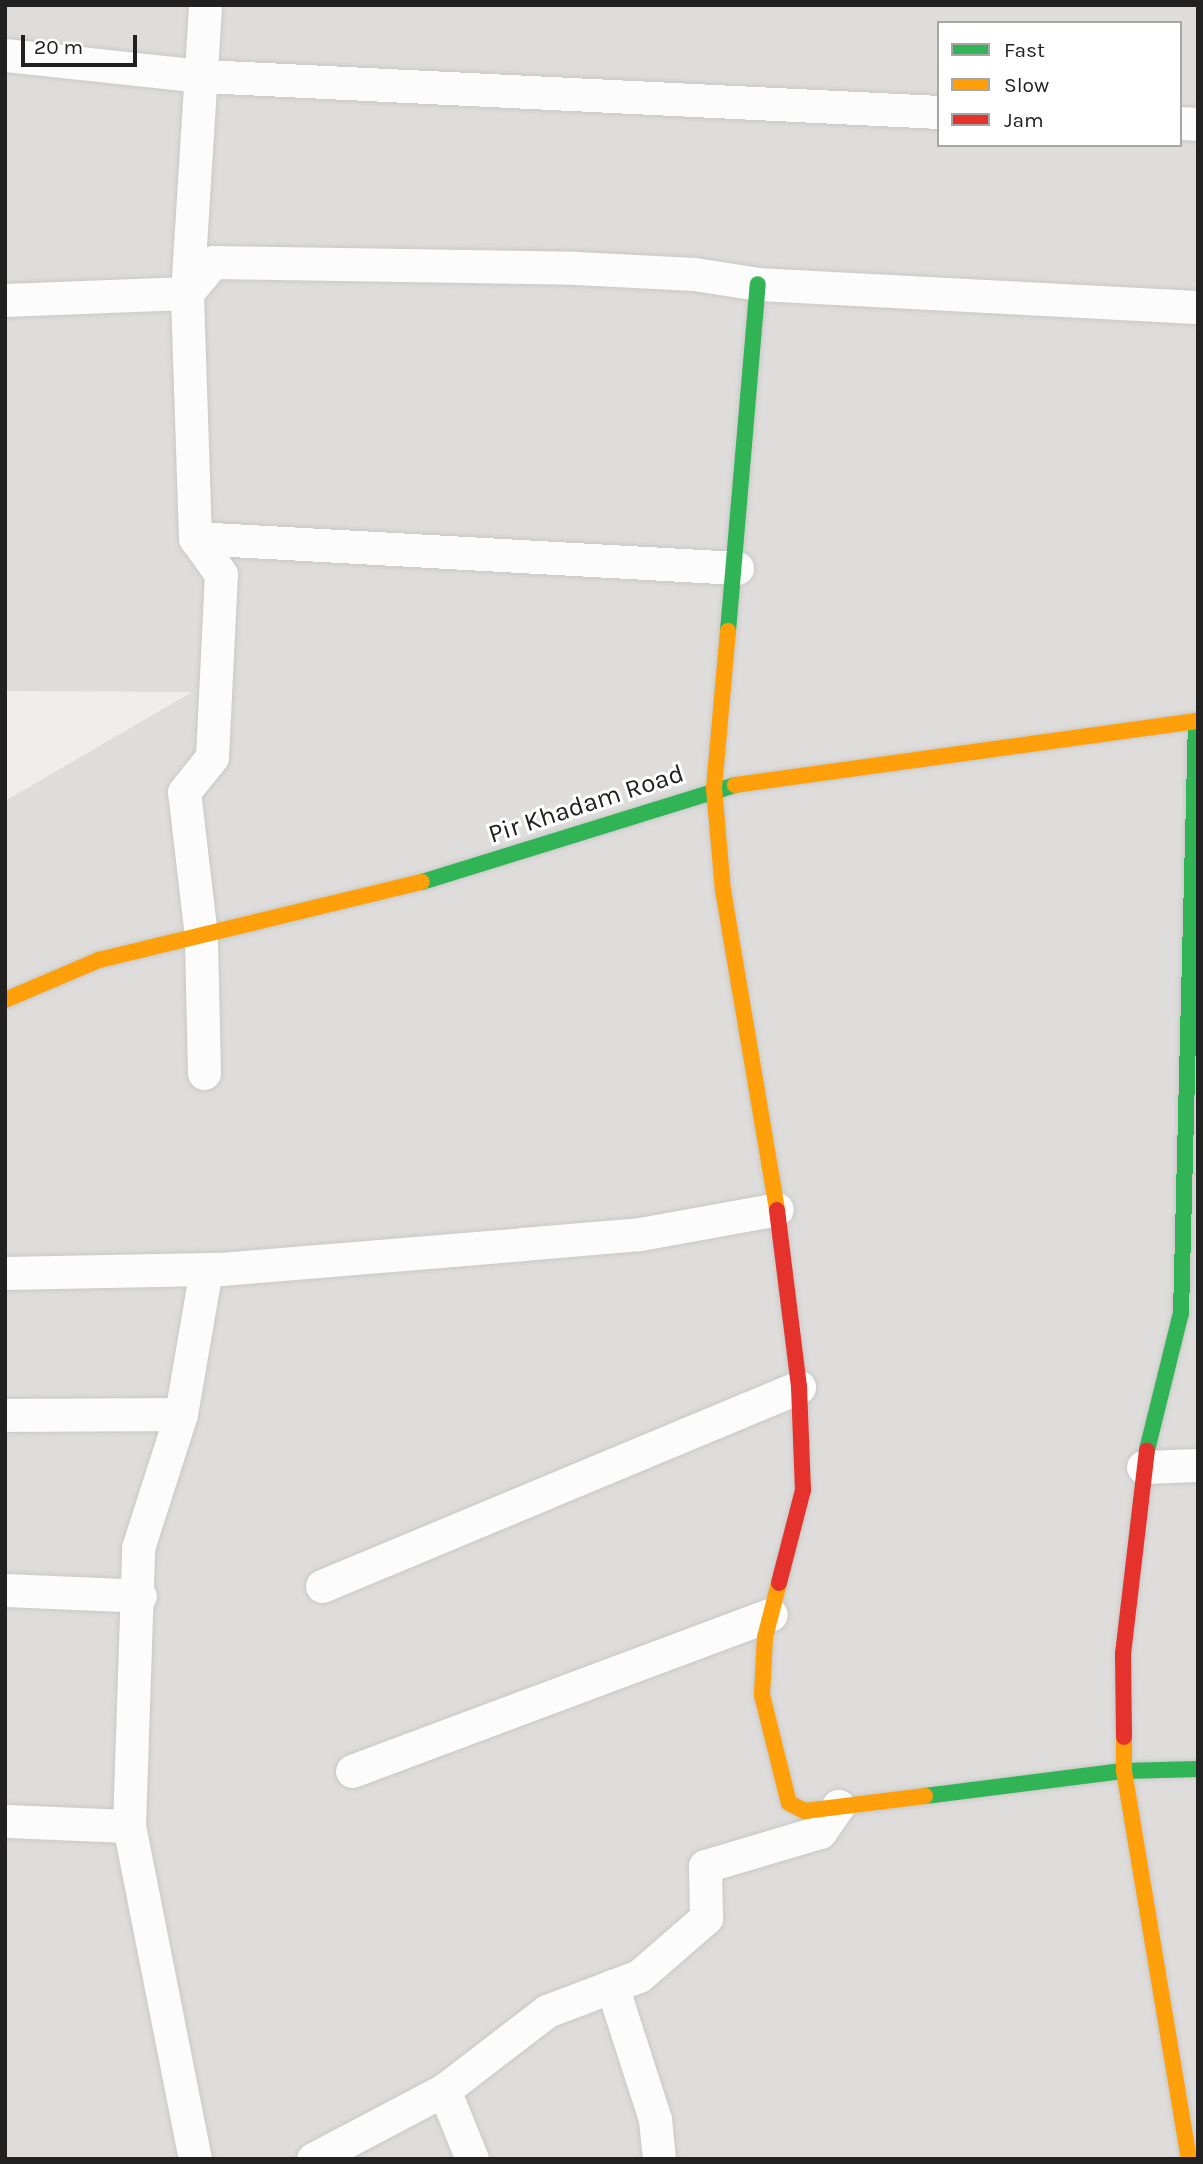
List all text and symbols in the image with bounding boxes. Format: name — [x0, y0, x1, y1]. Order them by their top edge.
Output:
scale bar — [24, 21, 140, 65]
legend — [937, 21, 1182, 147]
text: 20 m — [34, 35, 83, 59]
text: Fast — [1004, 38, 1045, 62]
text: Slow — [1004, 73, 1049, 97]
text: Jam — [1004, 108, 1044, 132]
street label: Pir Khadam Road — [484, 758, 688, 850]

